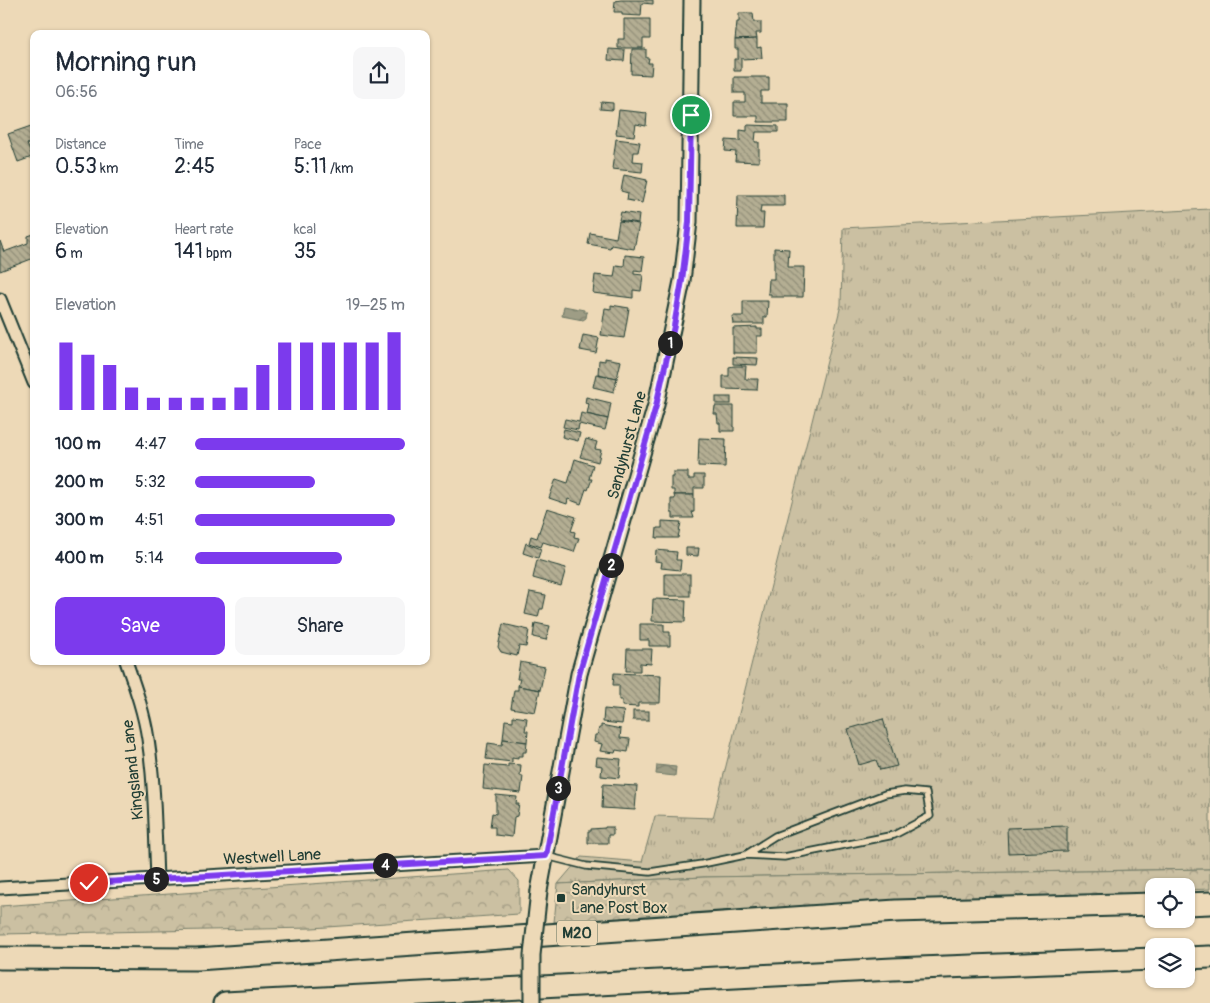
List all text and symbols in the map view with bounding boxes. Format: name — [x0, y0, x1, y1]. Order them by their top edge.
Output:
text: Morning run — [55, 45, 197, 80]
button: share — [353, 47, 405, 99]
text: 06:56 — [55, 82, 98, 102]
pin — [670, 94, 712, 136]
icon: arrive — [677, 101, 705, 129]
text: Distance — [55, 136, 106, 153]
text: Time — [174, 136, 204, 153]
text: Pace — [294, 136, 321, 153]
text: 0.53 — [55, 153, 97, 180]
text: 2:45 — [174, 153, 215, 180]
text: 5:11 — [294, 153, 327, 180]
text: km — [97, 160, 118, 177]
text: /km — [327, 160, 353, 177]
text: Elevation — [55, 221, 108, 238]
text: Heart rate — [174, 221, 233, 238]
text: kcal — [294, 221, 316, 238]
text: 6 — [55, 238, 67, 265]
text: 141 — [174, 238, 203, 265]
text: 35 — [294, 238, 317, 265]
text: m — [67, 245, 83, 262]
text: bpm — [203, 245, 232, 262]
text: Elevation — [55, 295, 116, 315]
text: 19–25 m — [346, 295, 405, 315]
pin: 1 — [658, 330, 682, 356]
text: 1 — [668, 335, 673, 352]
street label: Sandyhurst Lane — [603, 389, 651, 502]
text: 100 m — [55, 434, 101, 454]
text: 4:47 — [135, 434, 166, 454]
text: 200 m — [55, 472, 103, 492]
text: 5:32 — [135, 472, 166, 492]
text: 300 m — [55, 510, 103, 530]
text: 4:51 — [135, 510, 163, 530]
text: 400 m — [55, 548, 104, 568]
text: 5:14 — [135, 548, 163, 568]
pin: 2 — [598, 552, 624, 578]
text: 2 — [608, 557, 615, 574]
button: Save — [55, 597, 225, 655]
button: Share — [235, 597, 405, 655]
street label: Kingsland Lane — [118, 719, 148, 821]
pin: 3 — [546, 776, 570, 800]
text: 3 — [555, 780, 562, 797]
street label: Westwell Lane — [223, 844, 322, 870]
pin: 4 — [372, 852, 398, 878]
text: 4 — [381, 857, 390, 874]
pin — [68, 862, 110, 904]
pin: 5 — [144, 866, 168, 892]
icon: check — [75, 869, 103, 897]
text: 5 — [153, 871, 160, 888]
map controls — [1145, 878, 1195, 988]
button: locate — [1145, 878, 1195, 928]
place label: Sandyhurst Lane Post Box — [571, 880, 667, 918]
marker: Sandyhurst Lane Post Box — [555, 892, 567, 904]
road number: M20 — [557, 920, 597, 946]
button: layers — [1145, 938, 1195, 988]

